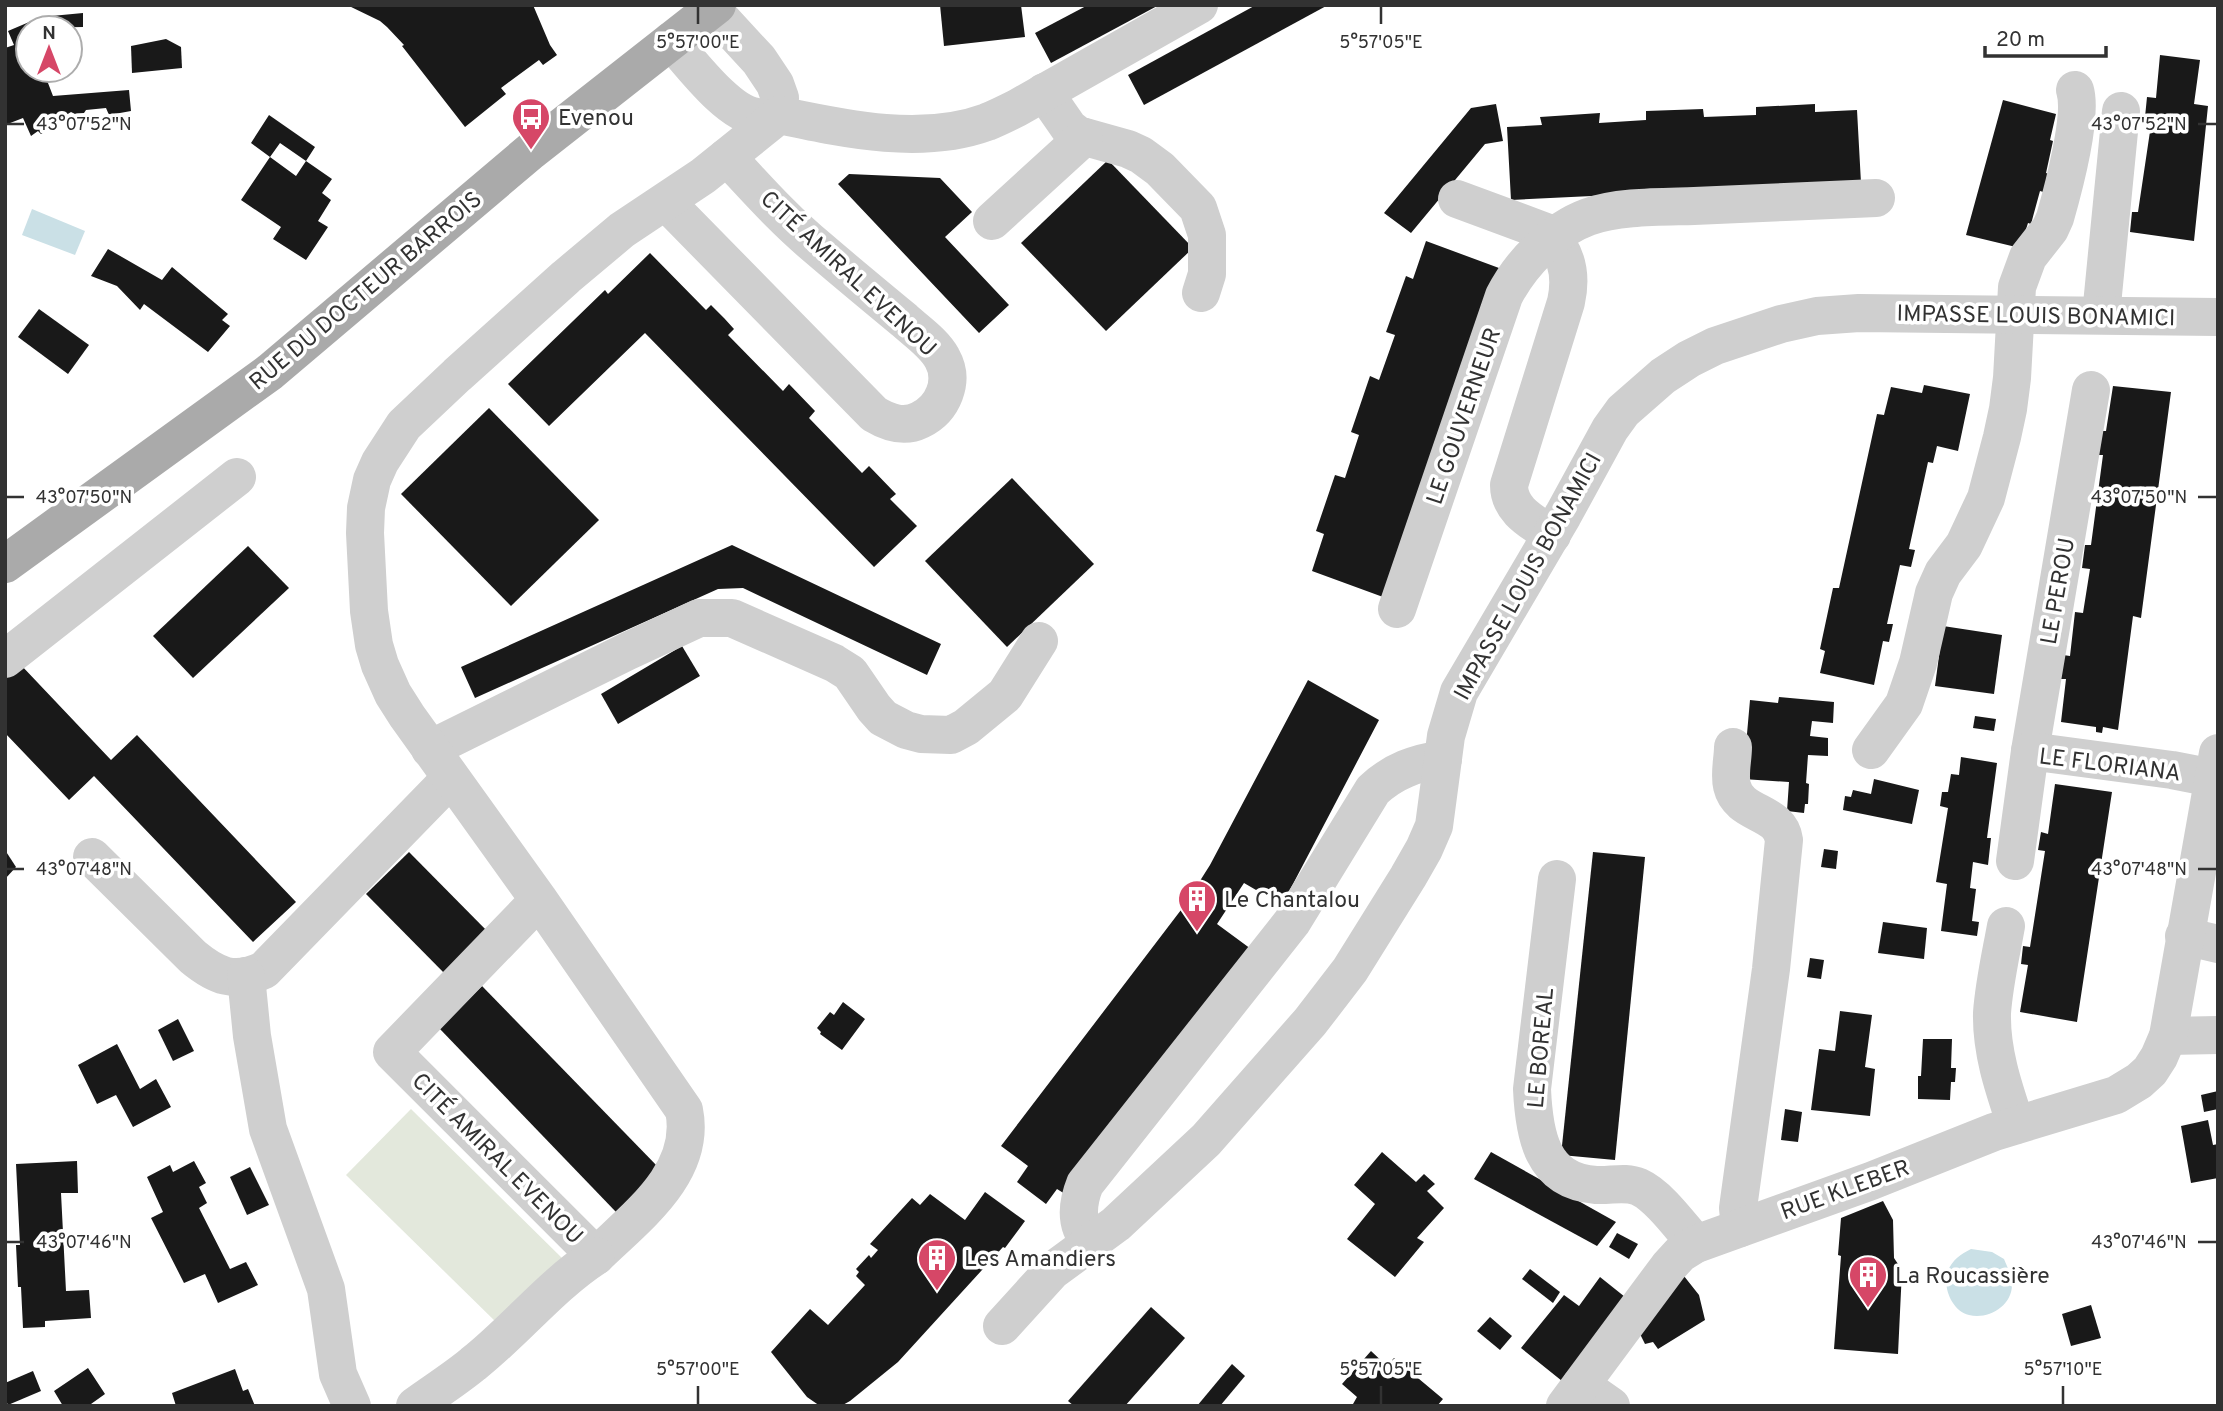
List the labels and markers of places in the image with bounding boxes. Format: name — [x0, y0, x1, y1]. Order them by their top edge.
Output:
bus stop icon: Evenou — [510, 96, 552, 151]
place label: Evenou — [558, 105, 634, 134]
building icon: Le Chantalou — [1176, 878, 1218, 933]
place label: Le Chantalou — [1224, 887, 1360, 916]
building icon: Les Amandiers — [916, 1237, 958, 1292]
place label: Les Amandiers — [964, 1246, 1116, 1275]
building icon: La Roucassière — [1847, 1254, 1889, 1309]
place label: La Roucassière — [1895, 1263, 2050, 1292]

